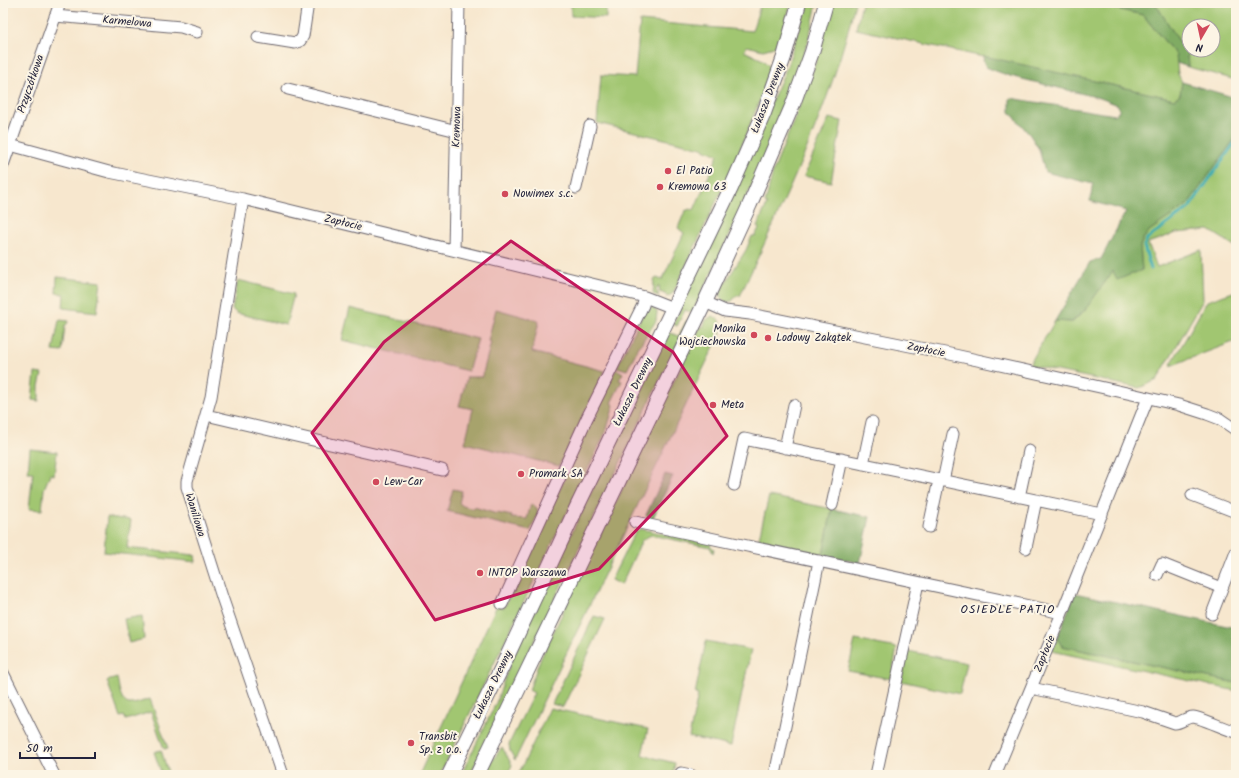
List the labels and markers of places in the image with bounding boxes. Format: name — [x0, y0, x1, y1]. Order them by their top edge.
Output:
place label: El Patio — [676, 162, 713, 180]
marker: El Patio — [663, 166, 673, 176]
place label: Kremowa 63 — [668, 178, 726, 196]
marker: Kremowa 63 — [655, 182, 665, 192]
place label: Nowimex s.c. — [513, 185, 573, 203]
marker: Nowimex s.c. — [500, 189, 510, 199]
place label: Monika Wojciechowska — [679, 320, 746, 351]
place label: Lodowy Zakątek — [776, 329, 852, 347]
marker: Monika Wojciechowska — [749, 330, 759, 340]
marker: Lodowy Zakątek — [763, 333, 773, 343]
place label: Meta — [721, 396, 744, 414]
marker: Meta — [708, 400, 718, 410]
place label: Promark SA — [529, 465, 584, 483]
marker: Promark SA — [516, 469, 526, 479]
place label: Lew-Car — [384, 473, 424, 491]
marker: Lew-Car — [371, 477, 381, 487]
place label: INTOP Warszawa — [488, 564, 567, 582]
marker: INTOP Warszawa — [475, 568, 485, 578]
place label: Transbit Sp. z o.o. — [419, 728, 462, 759]
marker: Transbit Sp. z o.o. — [406, 738, 416, 748]

